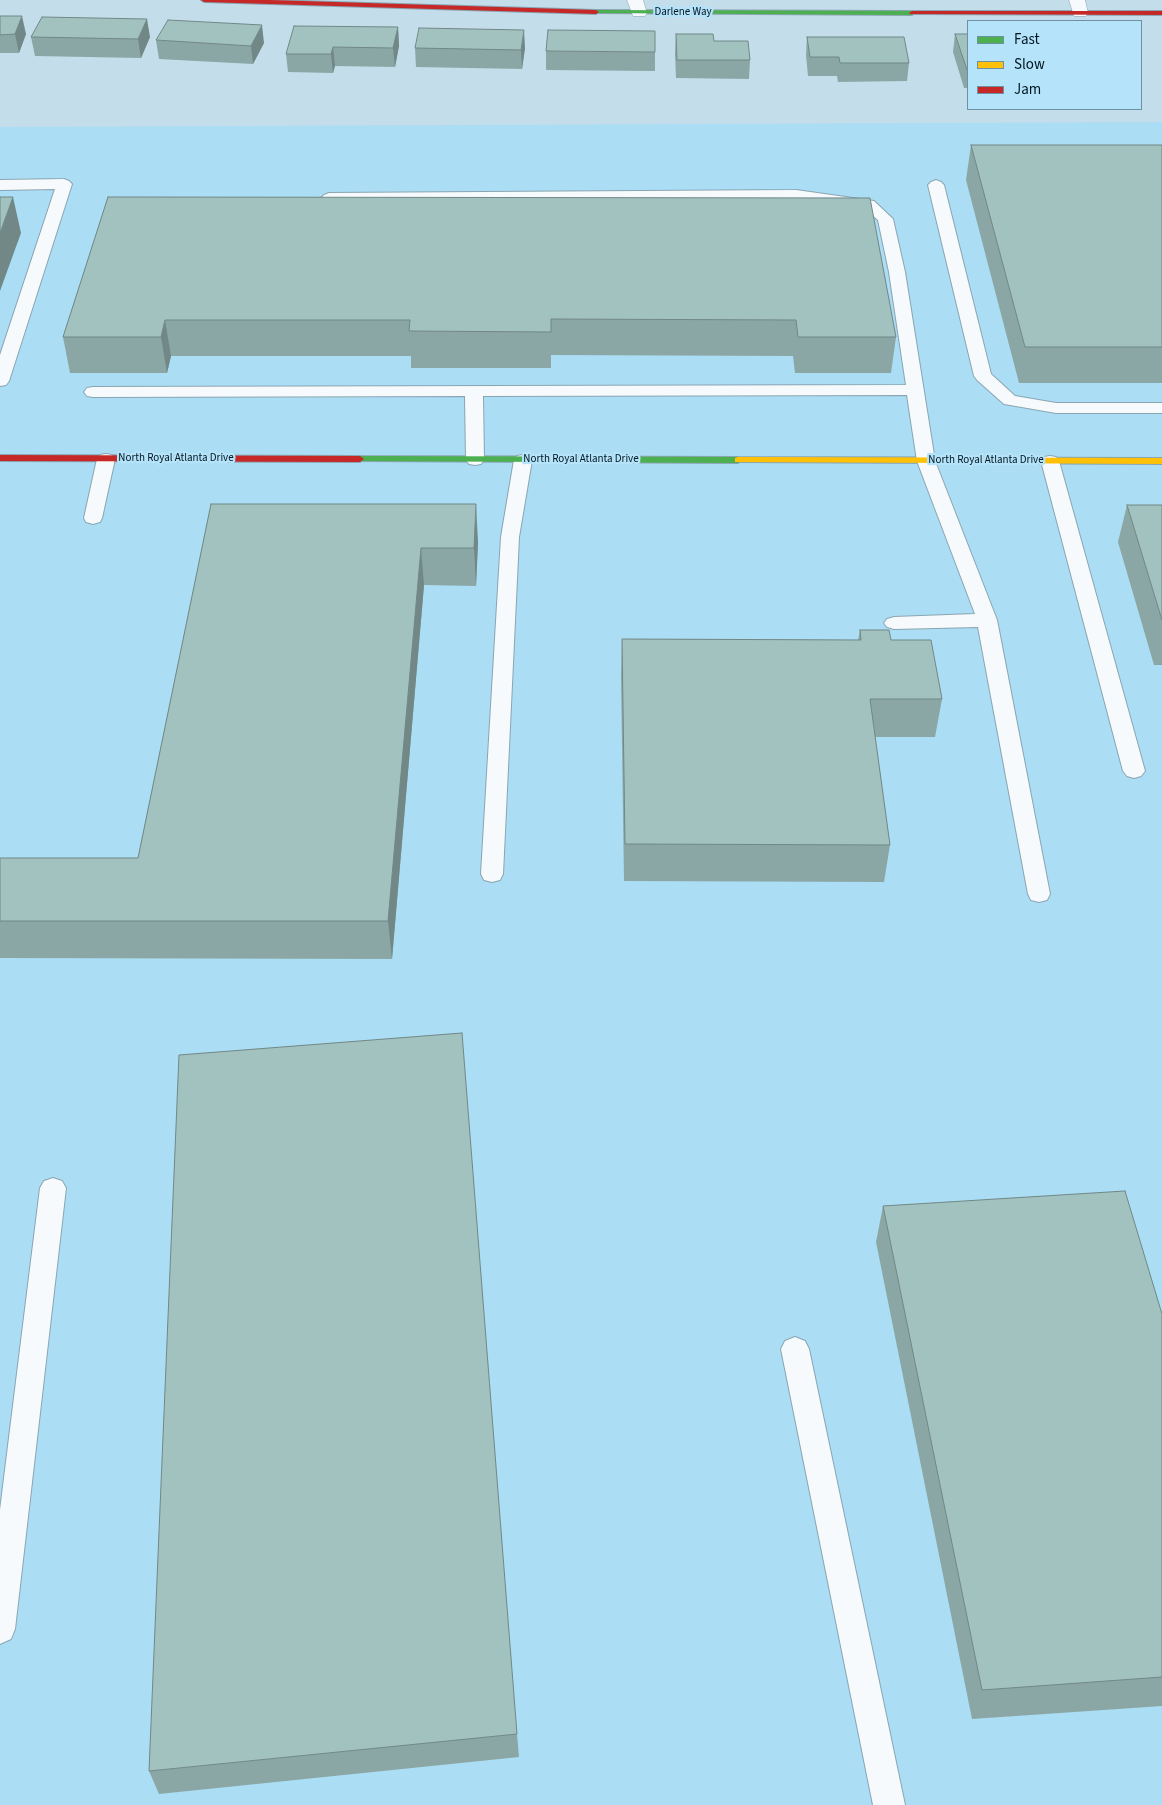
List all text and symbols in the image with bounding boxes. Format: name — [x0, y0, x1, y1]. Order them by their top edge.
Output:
street label: Darlene Way — [654, 6, 712, 20]
legend — [967, 20, 1142, 110]
text: Fast — [1014, 29, 1040, 50]
text: Slow — [1014, 54, 1045, 75]
text: Jam — [1014, 79, 1041, 100]
street label: North Royal Atlanta Drive — [118, 452, 234, 466]
street label: North Royal Atlanta Drive — [523, 453, 639, 467]
street label: North Royal Atlanta Drive — [928, 454, 1044, 468]

